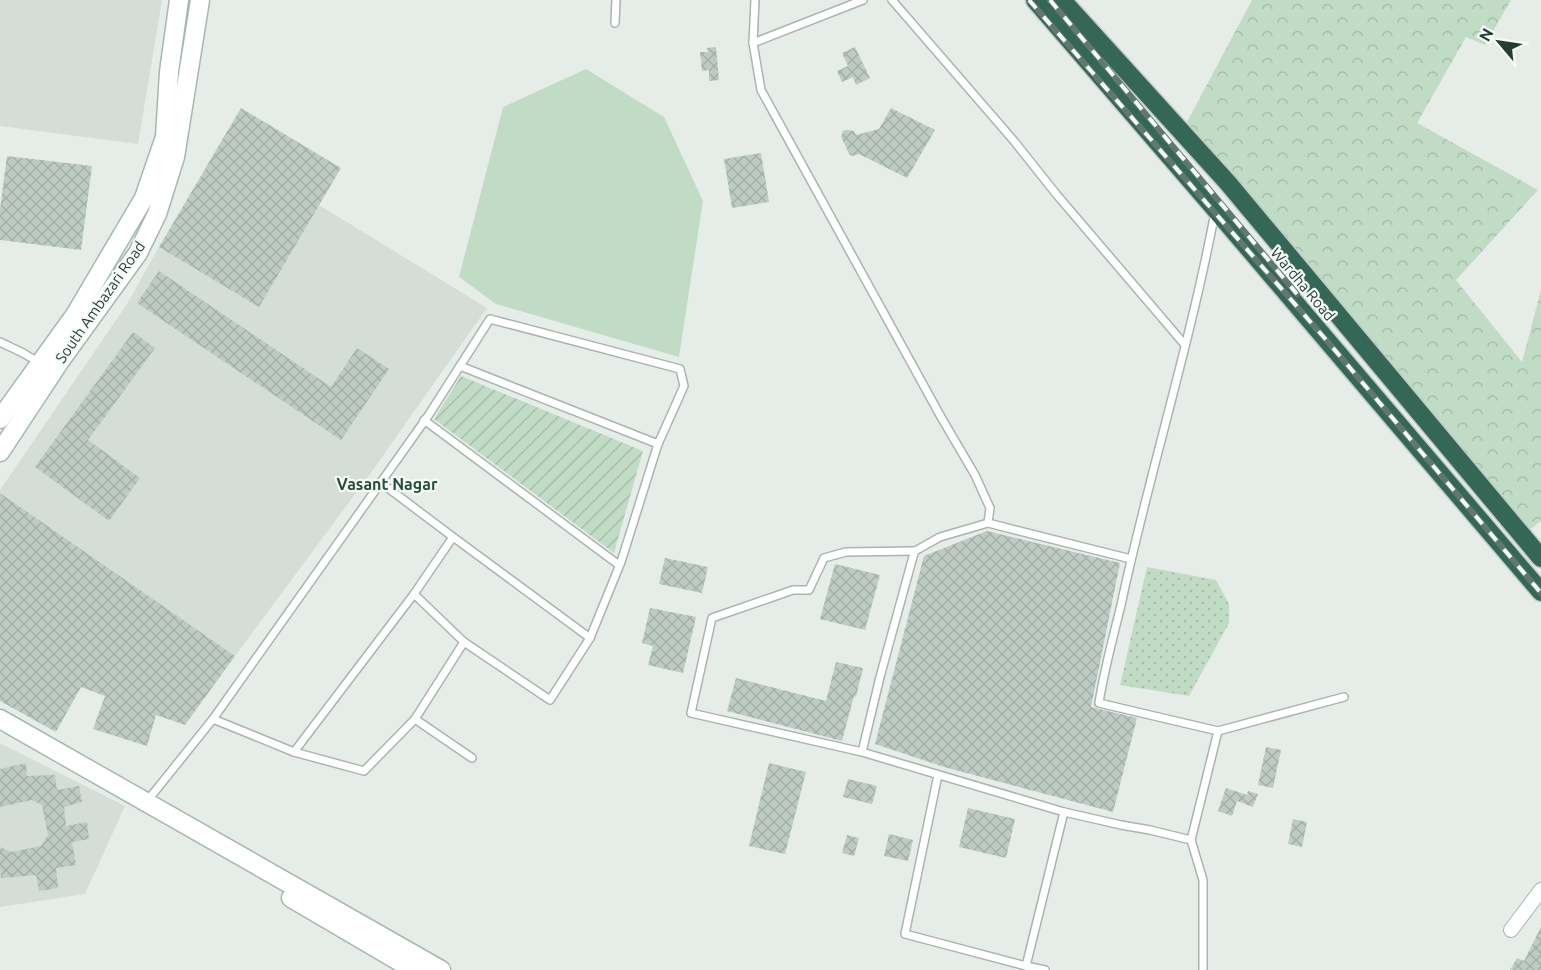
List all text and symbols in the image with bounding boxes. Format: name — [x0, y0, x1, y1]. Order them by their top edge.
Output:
north arrow — [1469, 12, 1529, 72]
text: N — [1475, 25, 1497, 44]
street label: South Ambazari Road — [52, 238, 148, 366]
street label: Wardha Road — [1268, 244, 1338, 324]
district label: Vasant Nagar — [337, 475, 438, 493]

